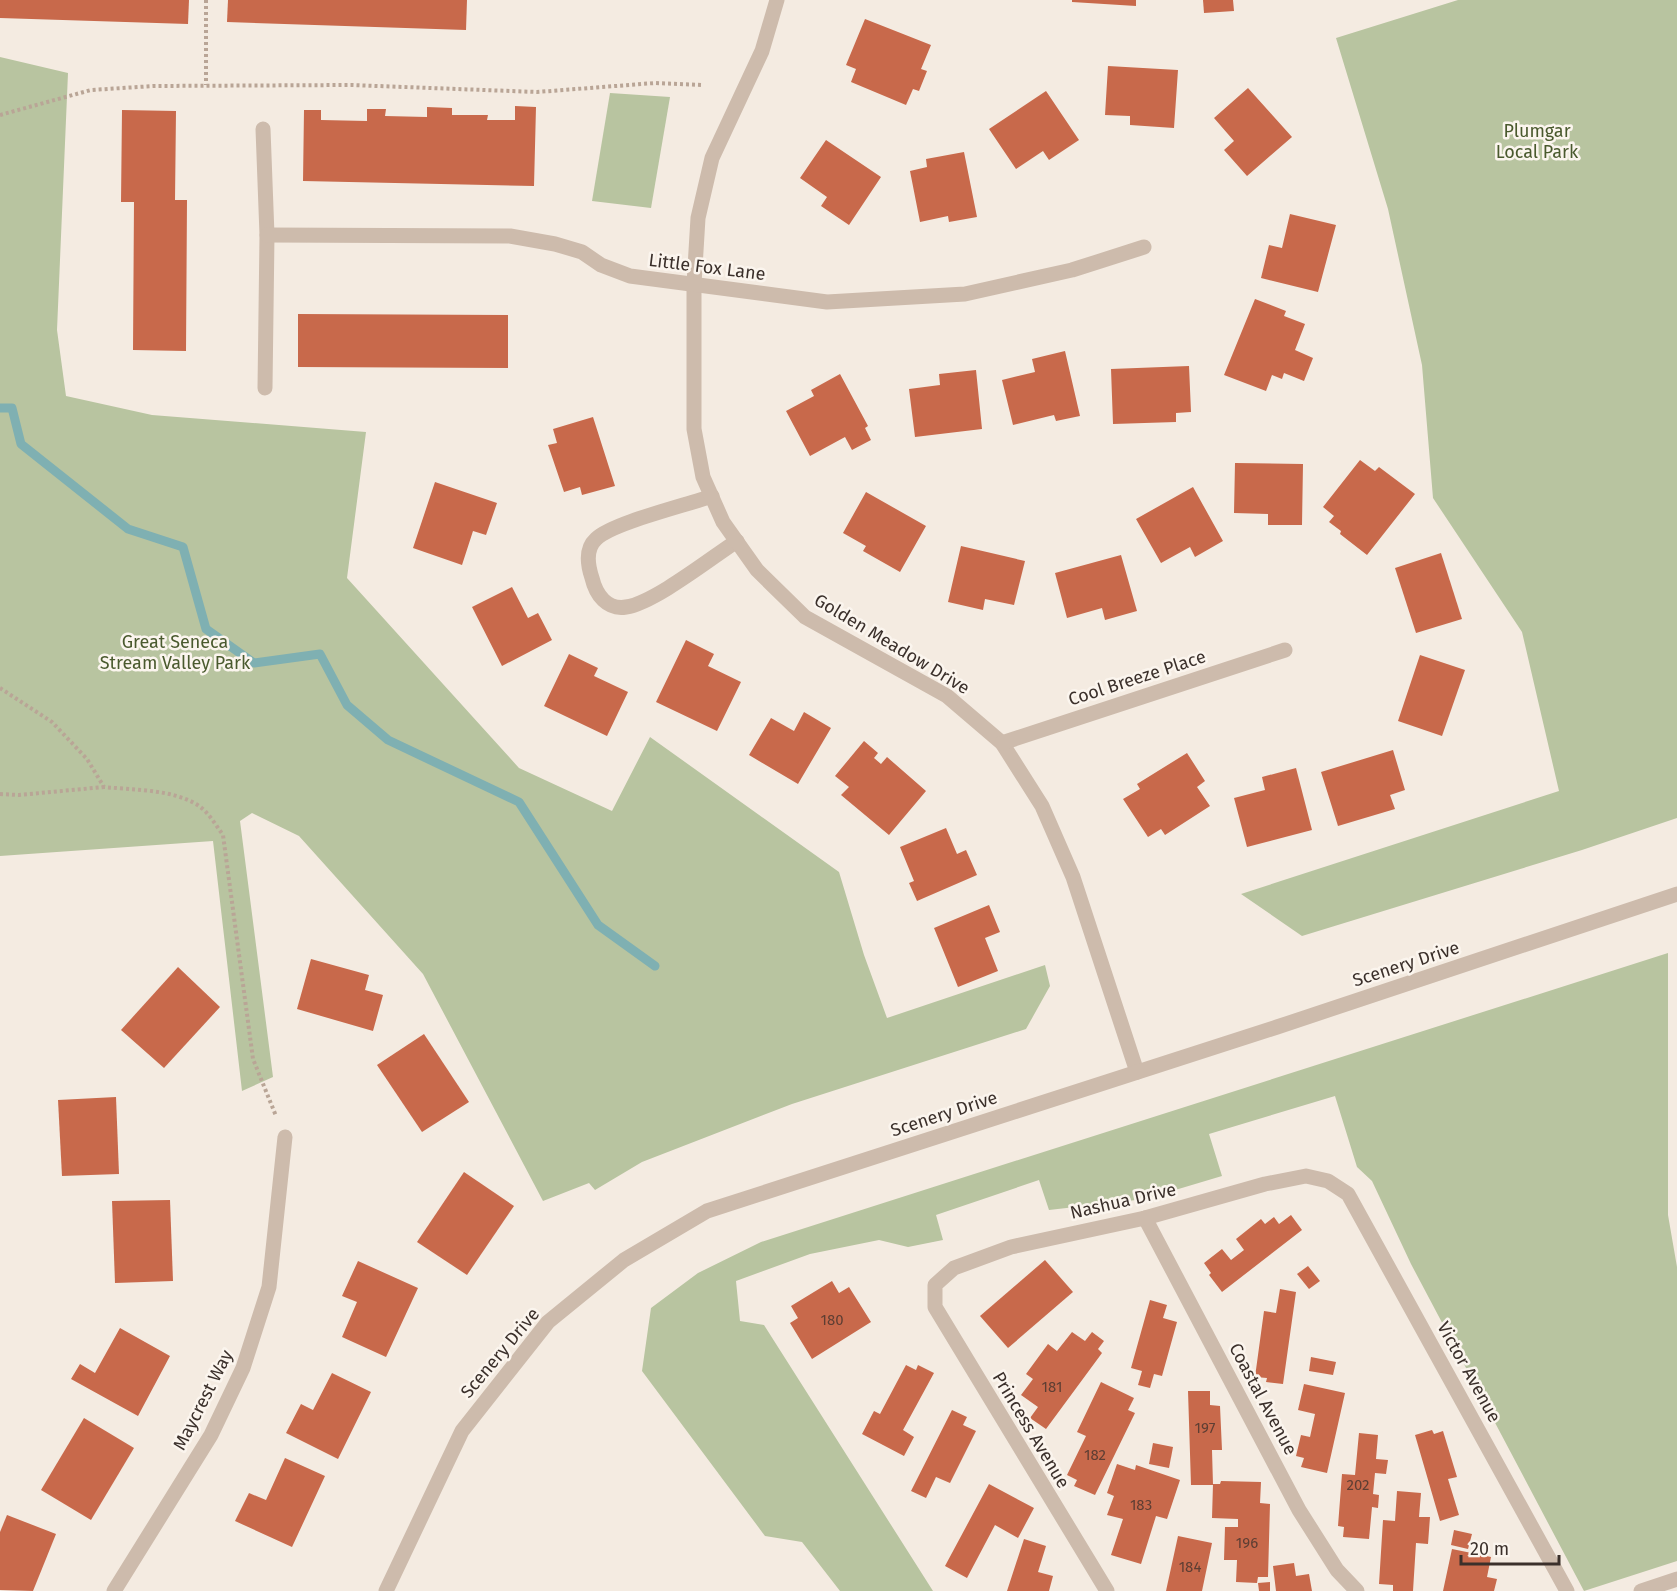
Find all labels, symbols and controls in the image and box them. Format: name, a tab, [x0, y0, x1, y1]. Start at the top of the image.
park label: Plumgar Local Park	[1496, 120, 1579, 163]
street label: Little Fox Lane	[647, 249, 767, 285]
street label: Golden Meadow Drive	[810, 589, 974, 699]
park label: Great Seneca Stream Valley Park	[100, 631, 251, 674]
street label: Cool Breeze Place	[1065, 645, 1209, 711]
street label: Scenery Drive	[1350, 936, 1462, 992]
street label: Scenery Drive	[888, 1086, 1000, 1142]
street label: Nashua Drive	[1068, 1178, 1178, 1224]
street label: Scenery Drive	[456, 1303, 544, 1403]
house number: 180	[820, 1311, 844, 1329]
street label: Victor Avenue	[1432, 1318, 1506, 1426]
street label: Coastal Avenue	[1224, 1339, 1302, 1459]
street label: Maycrest Way	[168, 1346, 238, 1454]
street label: Princess Avenue	[988, 1368, 1074, 1492]
house number: 181	[1042, 1378, 1062, 1396]
house number: 197	[1195, 1419, 1216, 1437]
house number: 182	[1084, 1446, 1106, 1464]
house number: 202	[1346, 1476, 1370, 1494]
house number: 183	[1130, 1496, 1152, 1514]
scale bar	[1461, 1528, 1558, 1566]
house number: 196	[1236, 1534, 1258, 1552]
text: 20 m	[1470, 1538, 1509, 1560]
house number: 184	[1179, 1558, 1201, 1576]

